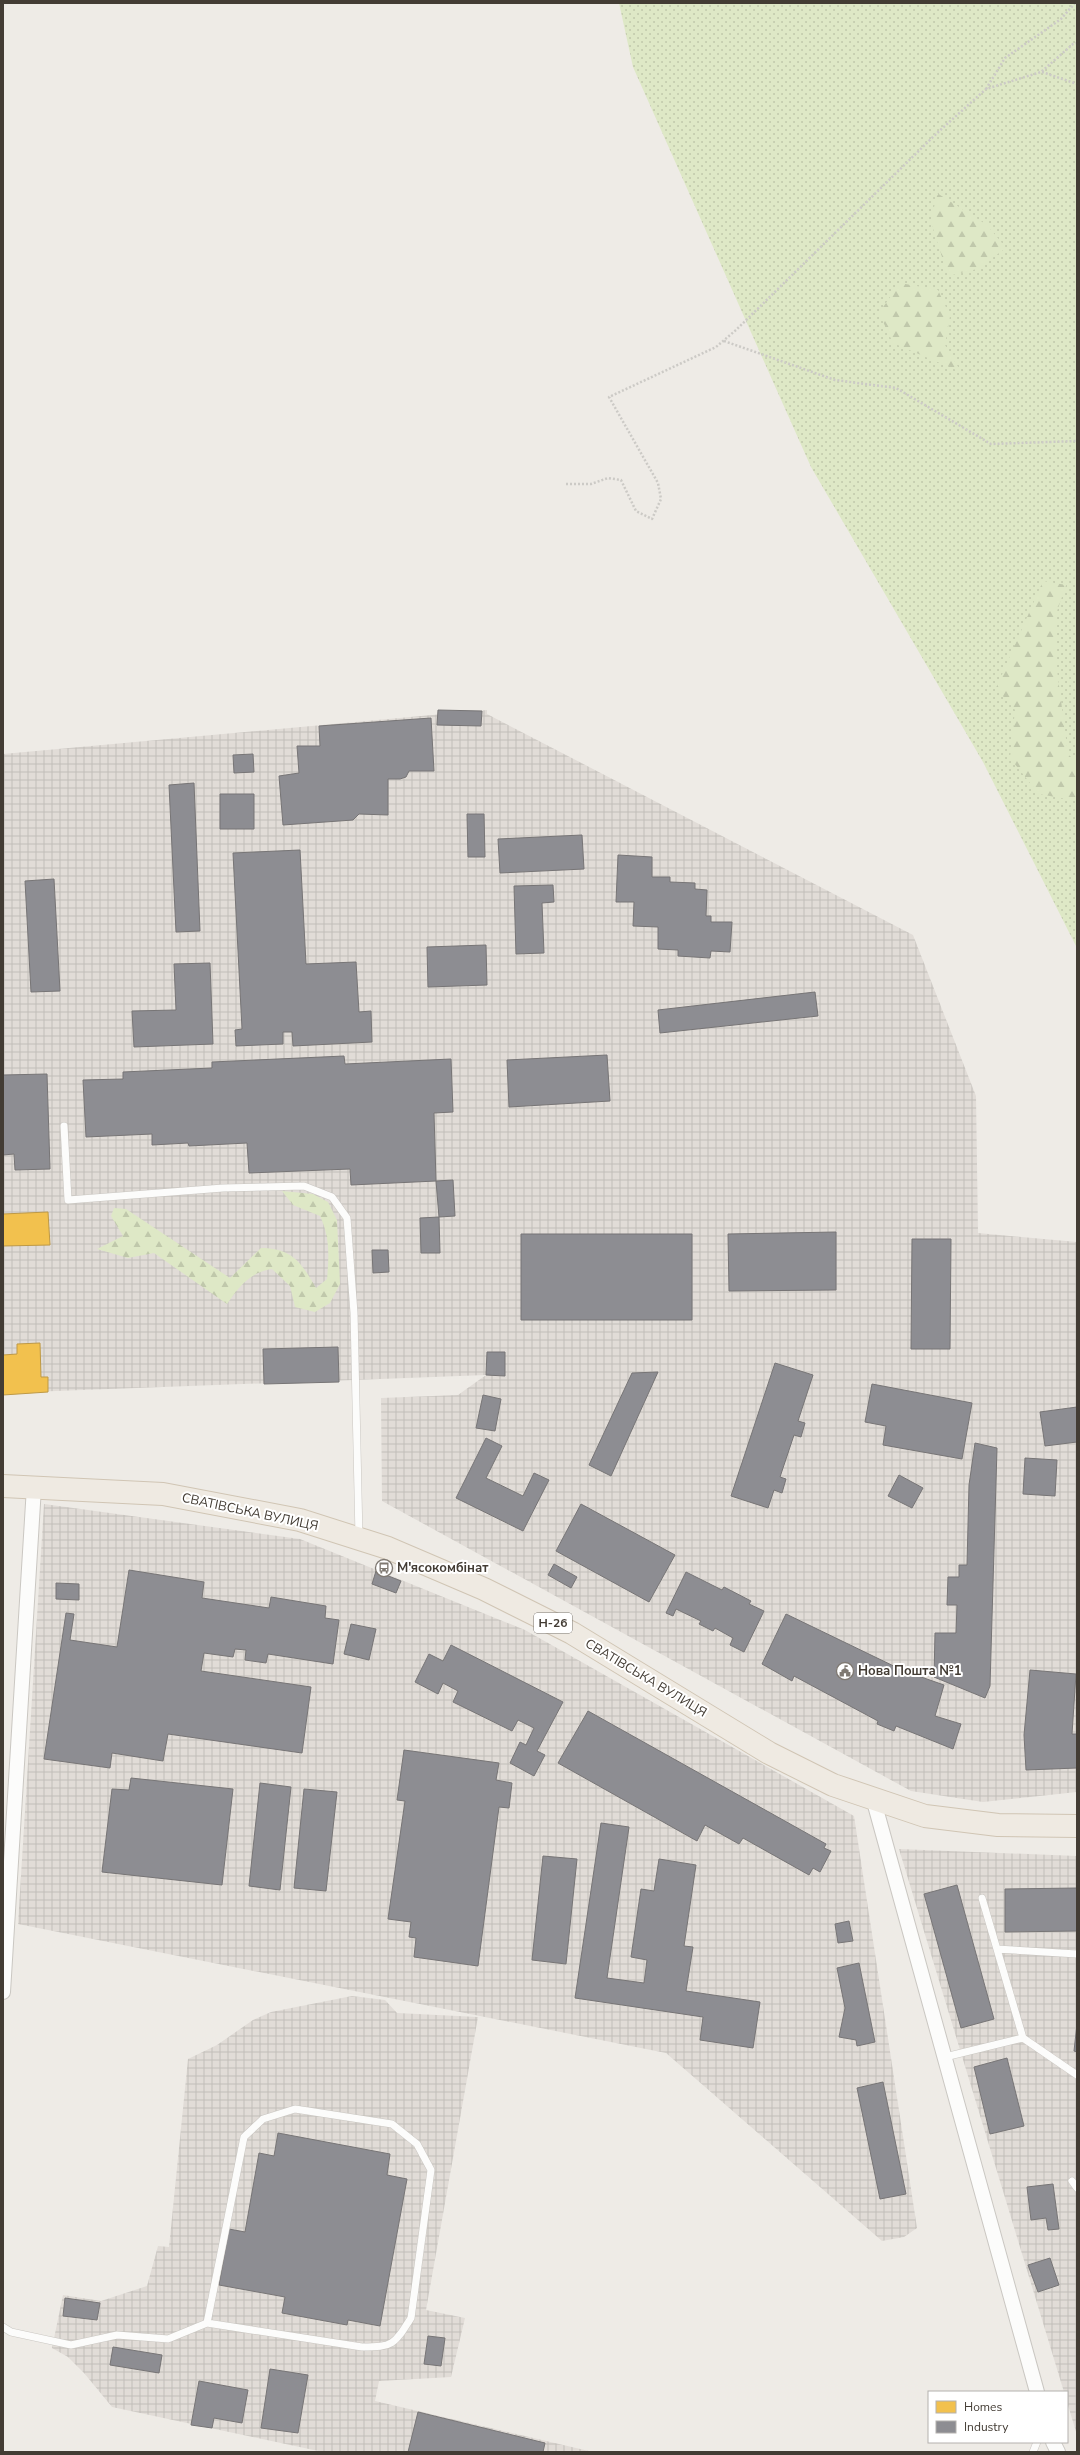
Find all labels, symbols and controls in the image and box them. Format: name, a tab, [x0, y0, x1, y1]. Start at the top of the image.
street label: СВАТІВСЬКА ВУЛИЦЯ	[180, 1489, 320, 1535]
bus stop icon: М'ясокомбінат	[374, 1558, 394, 1578]
place label: М'ясокомбінат	[397, 1559, 489, 1577]
road number: Н-26	[534, 1613, 572, 1633]
street label: СВАТІВСЬКА ВУЛИЦЯ	[582, 1634, 710, 1722]
public building icon: Нова Пошта №1	[835, 1661, 855, 1681]
place label: Нова Пошта №1	[858, 1662, 962, 1680]
legend	[928, 2391, 1068, 2443]
text: Homes	[964, 2399, 1002, 2415]
text: Industry	[964, 2419, 1009, 2435]

